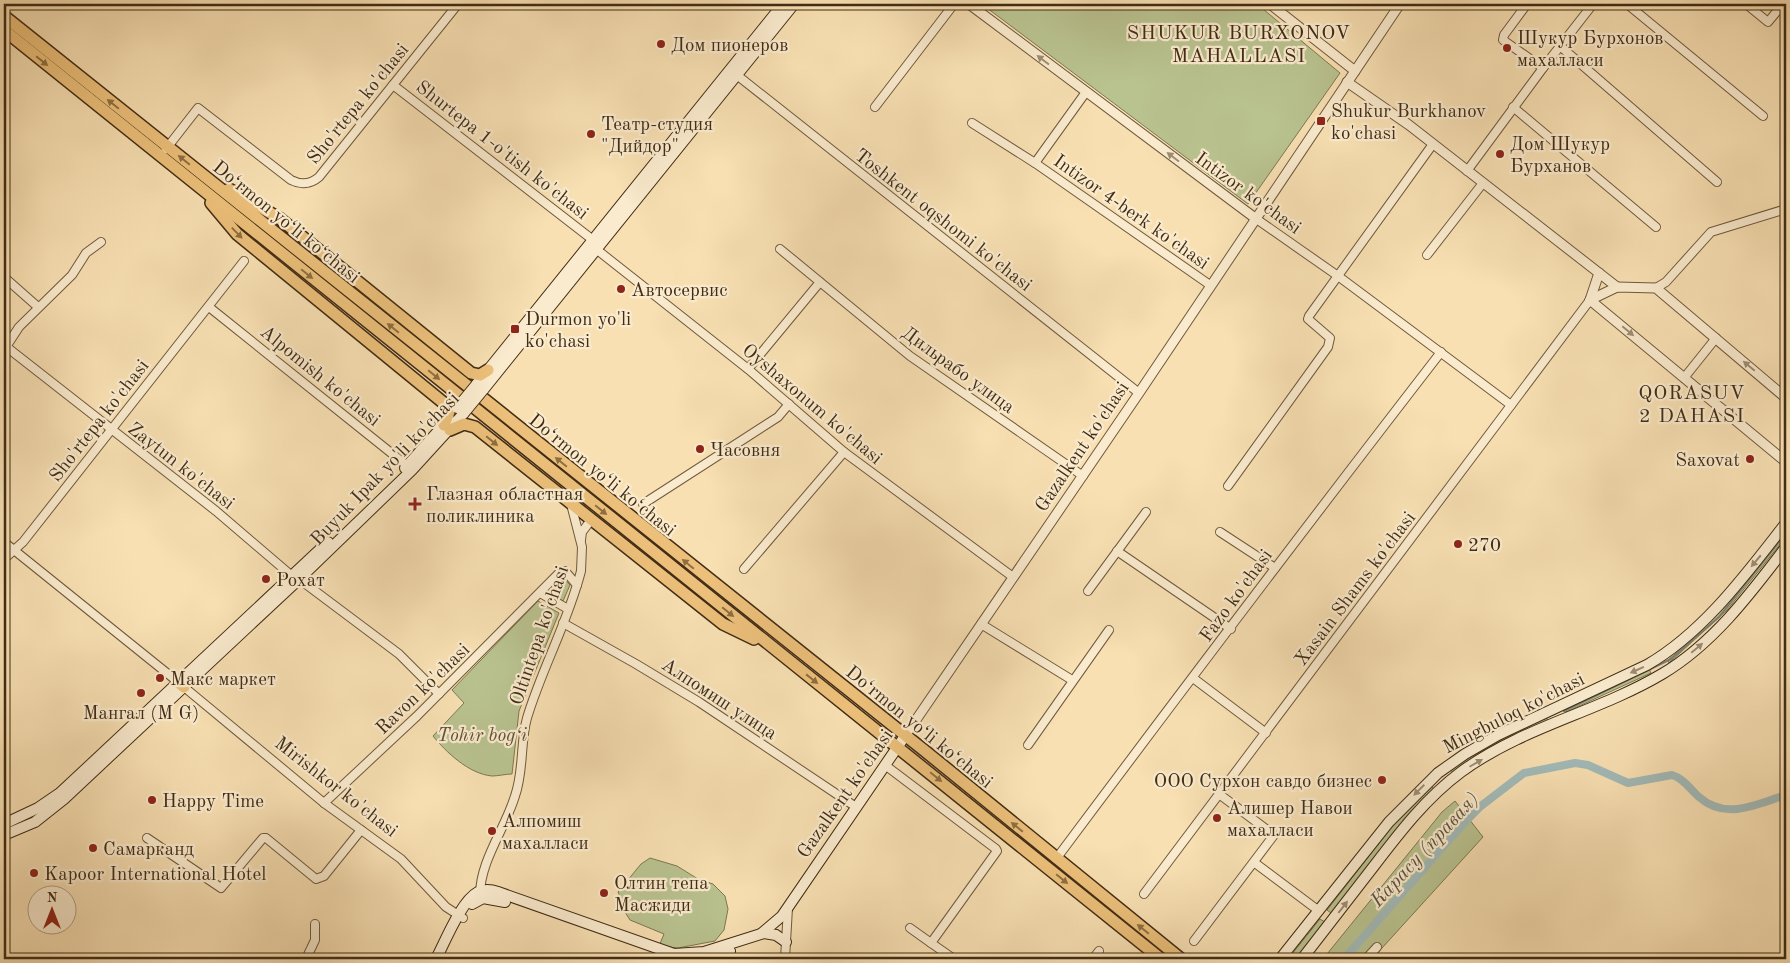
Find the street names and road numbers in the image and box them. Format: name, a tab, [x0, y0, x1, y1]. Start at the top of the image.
street label: Sho'rtepa ko'chasi	[305, 41, 413, 168]
street label: Shurtepa 1-o'tish ko'chasi	[412, 78, 591, 224]
street label: Toshkent oqshomi ko'chasi	[850, 146, 1035, 296]
street label: Intizor ko'chasi	[1191, 149, 1304, 239]
street label: Intizor 4-berk ko'chasi	[1049, 152, 1212, 274]
street label: Do‘rmon yo‘li ko‘chasi	[208, 158, 362, 288]
street label: Alpomish ko'chasi	[256, 323, 383, 431]
street label: Дильрабо улица	[898, 324, 1018, 418]
street label: Oyshaxonum ko'chasi	[738, 341, 885, 469]
street label: Sho'rtepa ko'chasi	[47, 357, 153, 486]
street label: Gazalkent ko'chasi	[1033, 379, 1133, 516]
street label: Buyuk Ipak yo'li ko'chasi	[308, 390, 464, 550]
street label: Do‘rmon yo‘li ko‘chasi	[524, 411, 678, 541]
street label: Zaytun ko'chasi	[124, 420, 237, 514]
street label: Xasain Shams ko'chasi	[1292, 509, 1420, 670]
street label: Fazo ko'chasi	[1197, 547, 1277, 646]
street label: Oltintepa ko'chasi	[508, 564, 573, 708]
street label: Ravon ko'chasi	[373, 641, 474, 739]
street label: Алпомиш улица	[657, 656, 780, 745]
street label: Do‘rmon yo‘li ko‘chasi	[841, 663, 995, 793]
street label: Mingbuloq ko'chasi	[1440, 670, 1588, 758]
street label: Gazalkent ko'chasi	[795, 727, 897, 862]
street label: Mirishkor ko'chasi	[270, 734, 400, 842]

